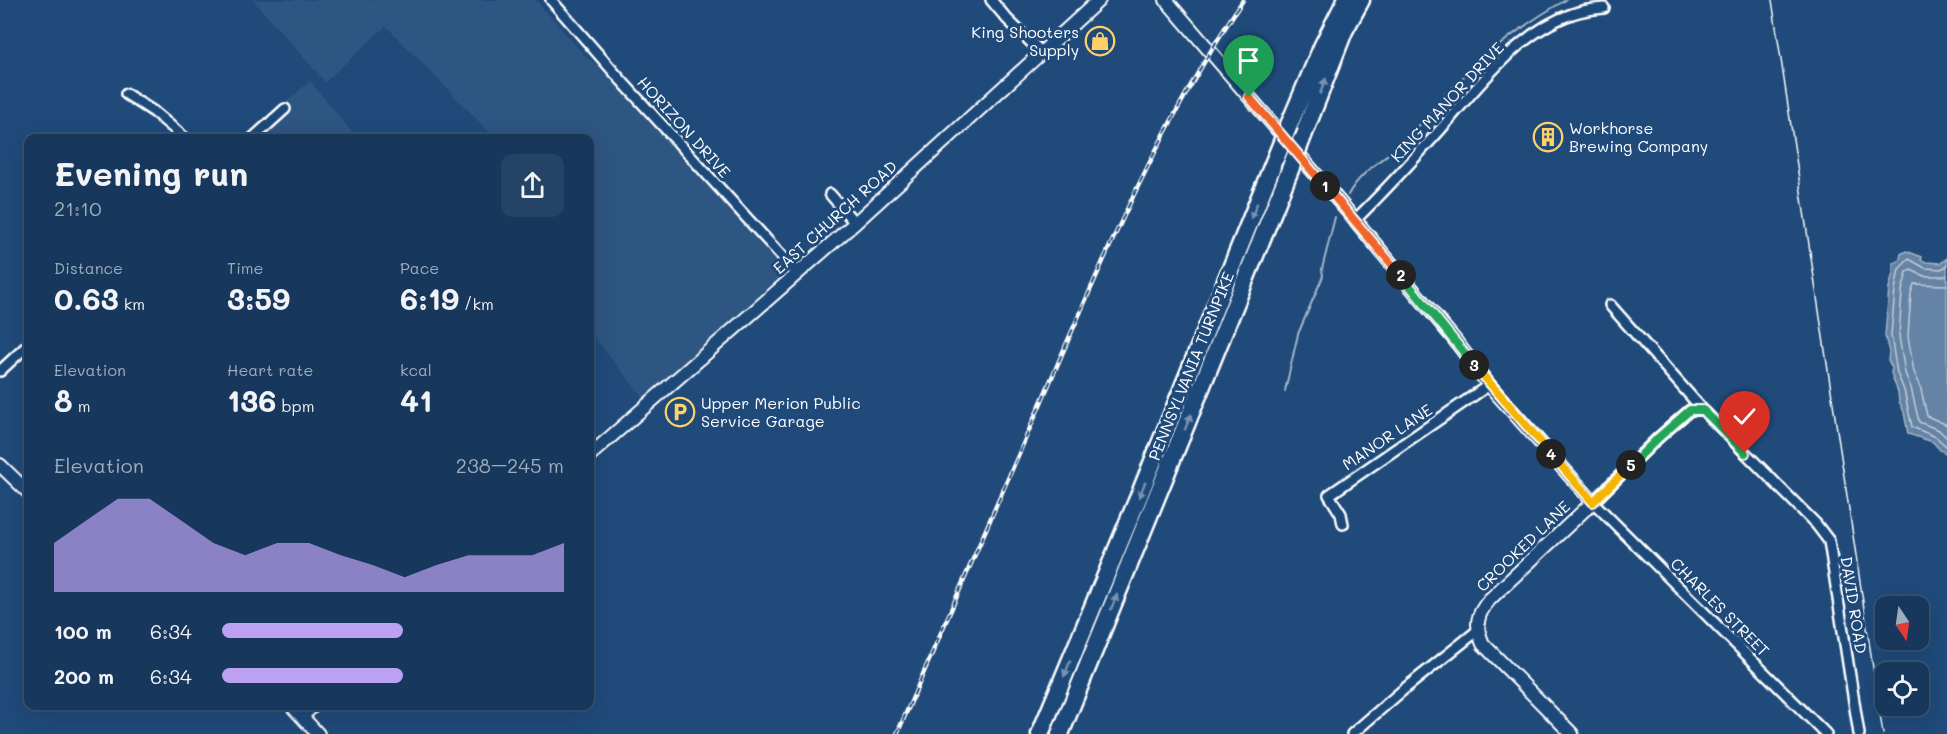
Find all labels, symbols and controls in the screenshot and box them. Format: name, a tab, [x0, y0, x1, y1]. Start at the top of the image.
place label: King Shooters Supply	[971, 21, 1079, 60]
shop icon: King Shooters Supply	[1084, 25, 1116, 57]
pin	[1223, 35, 1274, 97]
street label: KING MANOR DRIVE	[1385, 37, 1508, 166]
icon: arrive	[1232, 44, 1265, 77]
street label: HORIZON DRIVE	[633, 72, 735, 182]
one-way arrow	[1319, 77, 1328, 95]
place label: Workhorse Brewing Company	[1569, 117, 1708, 156]
building icon: Workhorse Brewing Company	[1532, 121, 1564, 153]
text: Evening run	[54, 151, 248, 194]
button: share	[501, 154, 564, 217]
street label: EAST CHURCH ROAD	[768, 155, 901, 278]
pin: 1	[1310, 171, 1340, 201]
text: 1	[1321, 175, 1329, 196]
text: 21:10	[54, 195, 102, 221]
one-way arrow	[1249, 203, 1259, 221]
text: Distance	[54, 257, 123, 278]
text: Time	[227, 257, 263, 278]
text: Pace	[400, 257, 439, 278]
pin: 2	[1386, 260, 1416, 290]
text: 2	[1397, 264, 1405, 285]
street label: PENNSYLVANIA TURNPIKE	[1143, 268, 1238, 463]
text: 0.63	[54, 278, 119, 318]
text: 3:59	[227, 278, 290, 318]
text: 6:19	[400, 278, 459, 318]
text: km	[119, 293, 145, 314]
text: /km	[459, 293, 494, 314]
pin: 3	[1459, 350, 1489, 380]
text: 3	[1469, 354, 1479, 375]
text: Elevation	[54, 359, 126, 380]
text: Heart rate	[227, 359, 313, 380]
text: kcal	[400, 359, 432, 380]
text: 8	[54, 380, 73, 420]
text: 136	[227, 380, 276, 420]
text: 41	[400, 380, 432, 420]
pin	[1719, 391, 1770, 453]
place label: Upper Merion Public Service Garage	[701, 392, 861, 431]
text: m	[73, 395, 90, 416]
text: bpm	[276, 395, 314, 416]
parking icon: Upper Merion Public Service Garage	[664, 396, 696, 428]
street label: MANOR LANE	[1338, 399, 1436, 474]
icon: check	[1728, 400, 1761, 433]
one-way arrow	[1183, 412, 1193, 430]
pin: 4	[1536, 439, 1566, 469]
text: 4	[1546, 443, 1556, 464]
pin: 5	[1616, 450, 1646, 480]
text: Elevation	[54, 452, 144, 478]
text: 238–245 m	[456, 452, 564, 478]
text: 5	[1626, 454, 1636, 475]
one-way arrow	[1137, 481, 1147, 499]
street label: CROOKED LANE	[1471, 496, 1574, 596]
street label: CHARLES STREET	[1667, 553, 1774, 661]
street label: DAVID ROAD	[1836, 555, 1873, 655]
one-way arrow	[1109, 593, 1119, 611]
north arrow	[1875, 596, 1929, 650]
map controls	[1875, 596, 1929, 716]
text: 100 m	[54, 618, 112, 644]
text: 6:34	[150, 618, 192, 644]
one-way arrow	[1061, 661, 1071, 679]
button: locate	[1875, 662, 1929, 716]
text: 200 m	[54, 663, 114, 689]
text: 6:34	[150, 663, 192, 689]

